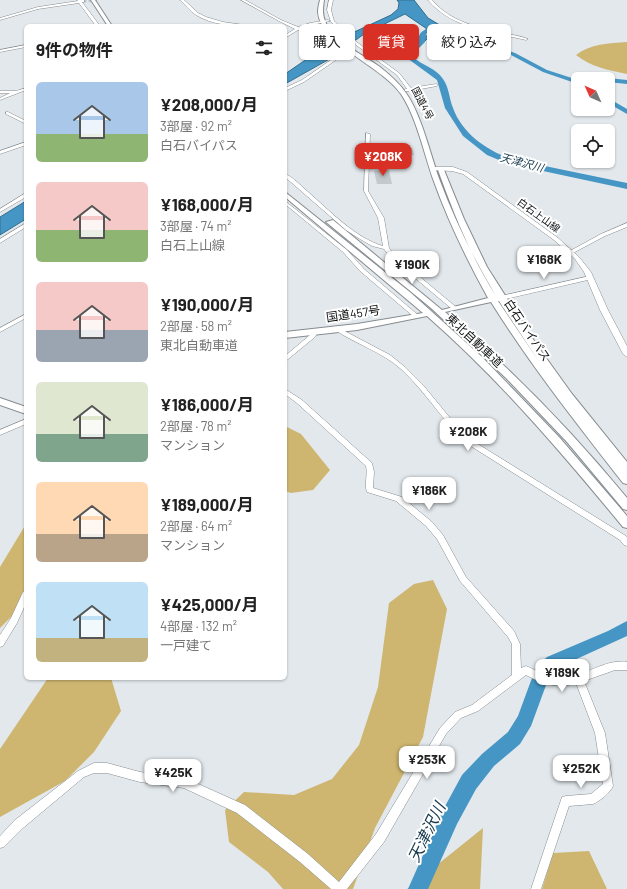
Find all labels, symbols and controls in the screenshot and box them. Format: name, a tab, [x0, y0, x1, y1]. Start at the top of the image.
chip: 購入	[299, 24, 355, 60]
chip: 賃貸	[363, 24, 419, 60]
chip: 絞り込み	[427, 24, 511, 60]
icon: filters	[253, 37, 275, 59]
text: 9件の物件	[36, 39, 113, 59]
north arrow	[571, 72, 615, 116]
map controls	[571, 72, 615, 168]
street label: 国道4号	[409, 85, 437, 121]
text: ¥208,000/月	[160, 94, 258, 114]
icon: home	[68, 98, 116, 146]
text: 3部屋 · 92 m²	[160, 118, 232, 134]
button: locate	[571, 124, 615, 168]
text: 白石バイパス	[160, 137, 238, 153]
pin: ¥208K	[355, 143, 411, 177]
text: ¥208K	[364, 148, 402, 164]
water label: 天津沢川	[499, 150, 546, 174]
text: ¥168,000/月	[160, 194, 254, 214]
street label: 白石上山線	[515, 195, 563, 235]
icon: home	[68, 198, 116, 246]
text: 3部屋 · 74 m²	[160, 218, 232, 234]
text: 白石上山線	[160, 237, 225, 253]
pin: ¥168K	[516, 246, 572, 280]
pin: ¥190K	[384, 251, 440, 285]
text: ¥168K	[526, 251, 562, 267]
text: ¥190K	[394, 256, 430, 272]
text: ¥190,000/月	[160, 294, 255, 314]
street label: 白石バイパス	[502, 296, 554, 364]
icon: home	[68, 298, 116, 346]
street label: 国道457号	[325, 302, 381, 324]
street label: 東北自動車道	[444, 310, 506, 370]
text: 2部屋 · 58 m²	[160, 318, 232, 334]
text: 東北自動車道	[160, 337, 238, 353]
text: ¥186,000/月	[160, 394, 254, 414]
icon: home	[68, 398, 116, 446]
text: 2部屋 · 78 m²	[160, 418, 231, 434]
pin: ¥208K	[440, 418, 496, 452]
text: ¥208K	[449, 423, 487, 439]
text: マンション	[160, 437, 225, 453]
pin: ¥186K	[401, 477, 457, 511]
text: ¥186K	[411, 482, 447, 498]
text: ¥189,000/月	[160, 494, 254, 514]
icon: home	[68, 498, 116, 546]
text: 2部屋 · 64 m²	[160, 518, 232, 534]
text: マンション	[160, 537, 225, 553]
text: ¥425,000/月	[160, 594, 259, 614]
icon: home	[68, 598, 116, 646]
text: 4部屋 · 132 m²	[160, 618, 237, 634]
text: 一戸建て	[160, 637, 212, 653]
pin: ¥189K	[534, 659, 590, 693]
text: ¥189K	[544, 664, 580, 680]
pin: ¥253K	[399, 746, 455, 780]
text: ¥253K	[408, 751, 446, 767]
pin: ¥252K	[553, 755, 609, 789]
pin: ¥425K	[145, 759, 201, 793]
text: ¥252K	[562, 760, 600, 776]
text: ¥425K	[153, 764, 193, 780]
water label: 天津沢川	[403, 797, 449, 865]

